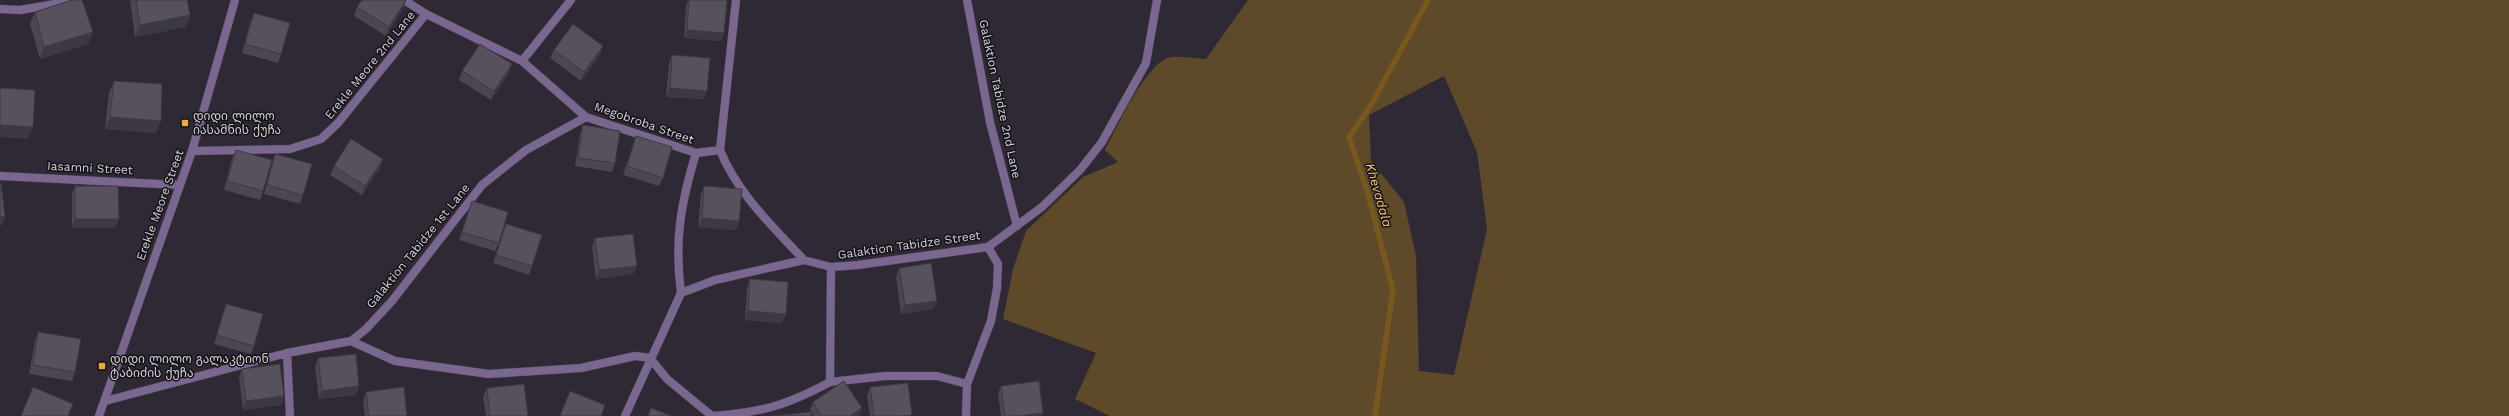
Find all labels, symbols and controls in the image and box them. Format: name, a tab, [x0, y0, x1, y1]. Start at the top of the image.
street label: Erekle Meore 2nd Lane	[322, 8, 418, 122]
street label: Galaktion Tabidze 2nd Lane	[976, 18, 1024, 180]
street label: Megobroba Street	[592, 99, 696, 147]
place label: დიდი ლილო იასამნის ქუჩა	[193, 109, 281, 137]
marker: დიდი ლილო იასამნის ქუჩა	[180, 118, 190, 128]
street label: Erekle Meore Street	[133, 148, 187, 262]
street label: Iasamni Street	[47, 159, 133, 177]
water label: Khevadala	[1363, 161, 1395, 229]
street label: Galaktion Tabidze 1st Lane	[363, 181, 473, 311]
street label: Galaktion Tabidze Street	[837, 228, 981, 262]
place label: დიდი ლილო გალაკტიონ ტაბიძის ქუჩა	[110, 352, 269, 380]
marker: დიდი ლილო გალაკტიონ ტაბიძის ქუჩა	[97, 361, 107, 371]

